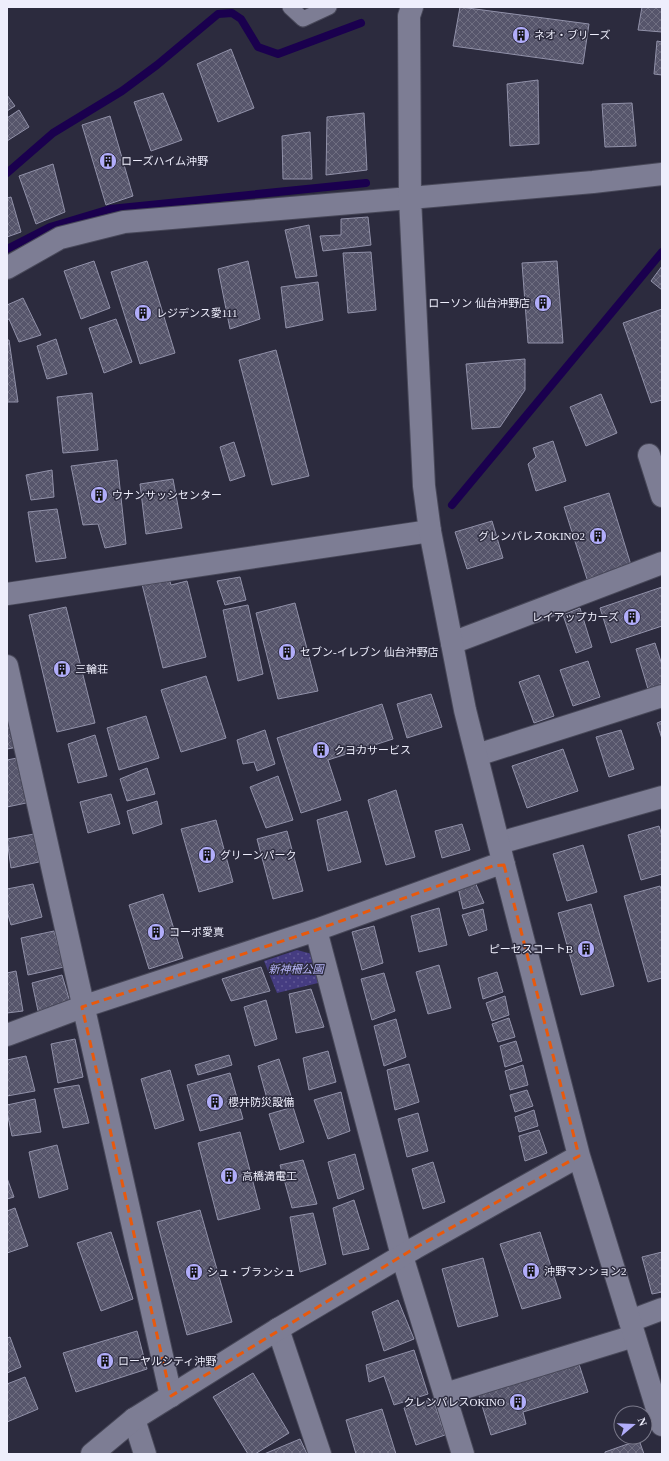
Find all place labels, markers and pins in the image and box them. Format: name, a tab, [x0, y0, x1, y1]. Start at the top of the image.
building icon: ネオ・ブリーズ	[511, 25, 531, 45]
place label: ネオ・ブリーズ	[534, 29, 610, 41]
building icon: ローズハイム沖野	[98, 151, 118, 171]
place label: ローズハイム沖野	[121, 155, 208, 167]
building icon: ローソン 仙台沖野店	[533, 293, 553, 313]
place label: ローソン 仙台沖野店	[428, 297, 530, 309]
building icon: レジデンス愛111	[133, 303, 153, 323]
place label: レジデンス愛111	[156, 307, 237, 319]
building icon: ウナンサッシセンター	[89, 485, 109, 505]
place label: ウナンサッシセンター	[112, 489, 222, 501]
building icon: グレンパレスOKINO2	[588, 526, 608, 546]
place label: グレンパレスOKINO2	[478, 530, 585, 542]
building icon: レイアップカーズ	[622, 607, 642, 627]
place label: レイアップカーズ	[532, 611, 619, 623]
building icon: セブン-イレブン 仙台沖野店	[277, 642, 297, 662]
place label: セブン-イレブン 仙台沖野店	[300, 646, 438, 658]
building icon: 三輪荘	[52, 659, 72, 679]
place label: 三輪荘	[75, 663, 108, 675]
building icon: クヨカサービス	[311, 740, 331, 760]
place label: クヨカサービス	[334, 744, 411, 756]
building icon: グリーンパーク	[197, 845, 217, 865]
place label: グリーンパーク	[220, 849, 296, 861]
building icon: コーポ愛真	[146, 922, 166, 942]
place label: コーポ愛真	[169, 926, 224, 938]
building icon: ピーセスコートB	[576, 939, 596, 959]
place label: ピーセスコートB	[489, 943, 573, 955]
building icon: 櫻井防災設備	[205, 1092, 225, 1112]
place label: 櫻井防災設備	[228, 1096, 294, 1108]
building icon: 高橋満電工	[219, 1166, 239, 1186]
place label: 高橋満電工	[242, 1170, 297, 1182]
building icon: 沖野マンション2	[521, 1261, 541, 1281]
building icon: シュ・ブランシュ	[184, 1262, 204, 1282]
place label: 沖野マンション2	[544, 1265, 627, 1277]
place label: シュ・ブランシュ	[207, 1266, 295, 1278]
building icon: ローヤルシティ沖野	[95, 1351, 115, 1371]
place label: ローヤルシティ沖野	[118, 1355, 216, 1367]
building icon: クレンパレスOKINO	[508, 1392, 528, 1412]
place label: クレンパレスOKINO	[404, 1396, 505, 1408]

